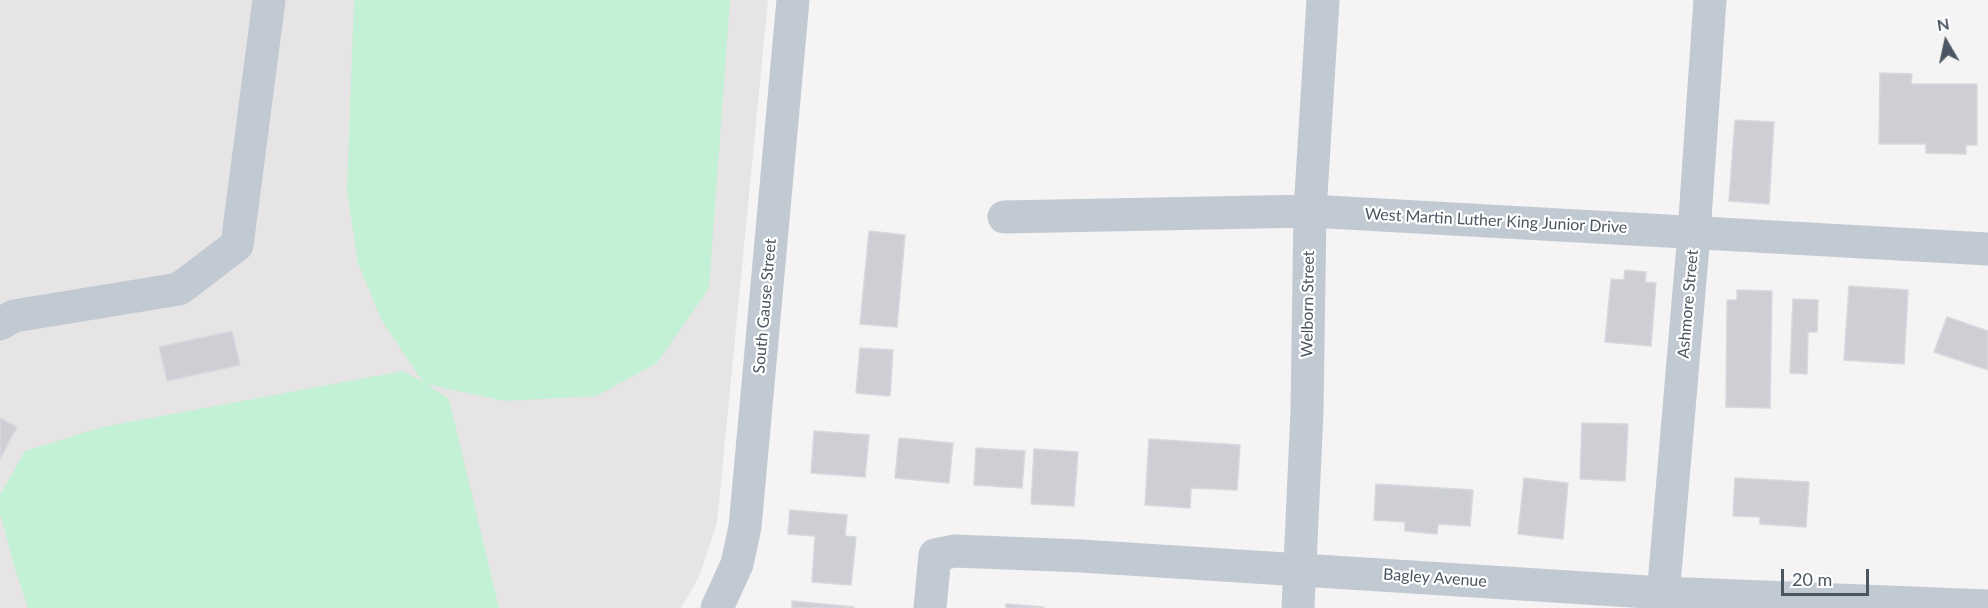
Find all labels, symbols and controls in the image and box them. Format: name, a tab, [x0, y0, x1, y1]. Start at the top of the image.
north arrow	[1916, 12, 1976, 72]
text: N	[1936, 13, 1951, 34]
street label: West Martin Luther King Junior Drive	[1364, 205, 1628, 237]
street label: South Gause Street	[750, 238, 780, 374]
street label: Ashmore Street	[1674, 249, 1702, 359]
street label: Welborn Street	[1297, 250, 1319, 358]
scale bar	[1784, 557, 1872, 595]
street label: Bagley Avenue	[1383, 565, 1487, 591]
text: 20 m	[1792, 568, 1832, 590]

